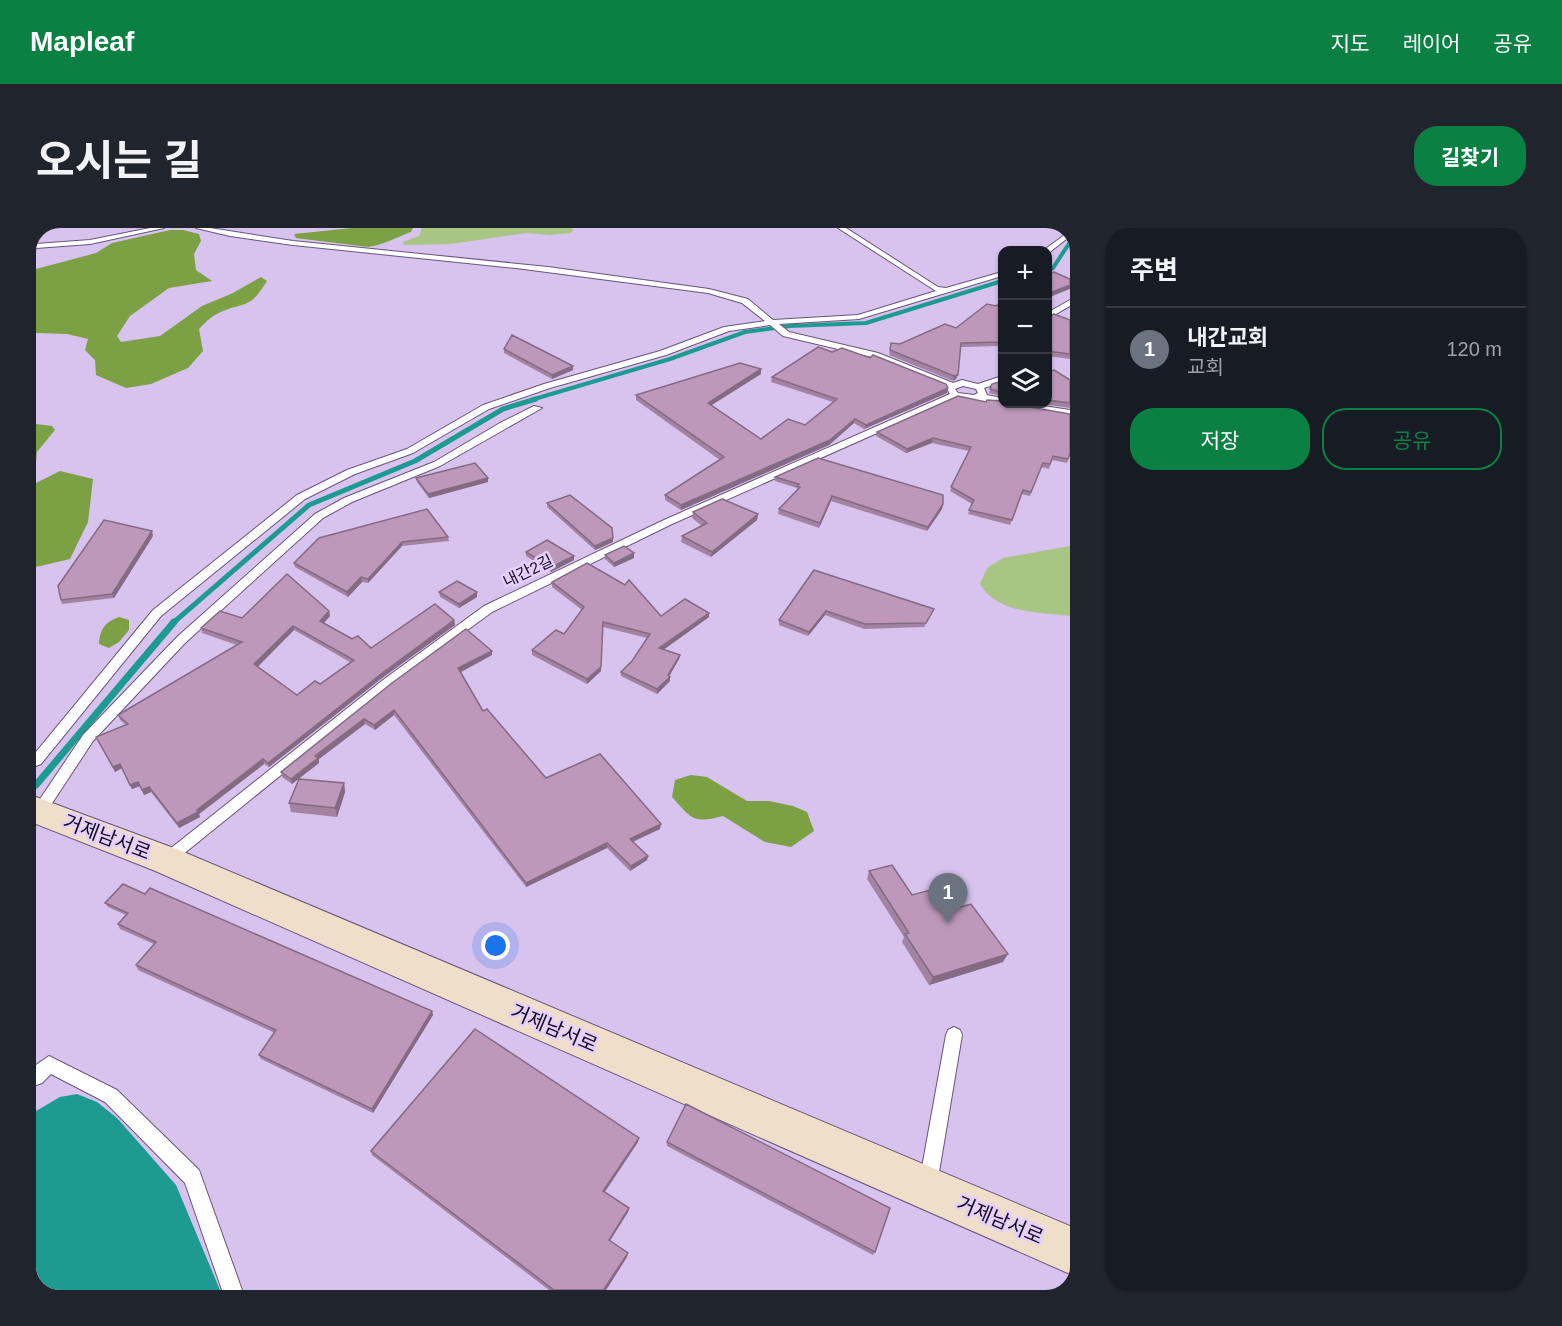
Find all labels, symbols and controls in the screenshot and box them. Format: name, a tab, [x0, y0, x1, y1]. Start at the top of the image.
text: Mapleaf	[30, 26, 134, 57]
text: 지도	[1331, 32, 1369, 55]
text: 레이어	[1402, 32, 1460, 55]
text: 공유	[1493, 32, 1532, 55]
button: 길찾기	[1414, 126, 1526, 186]
text: 오시는 길	[36, 137, 202, 184]
map controls	[998, 246, 1052, 408]
button: +	[998, 246, 1052, 300]
text: 주변	[1130, 255, 1178, 285]
button: −	[998, 300, 1052, 354]
text: 내간교회	[1187, 325, 1268, 350]
text: 1	[1144, 338, 1155, 360]
text: 120 m	[1446, 338, 1502, 360]
button: layers	[998, 354, 1052, 408]
text: 교회	[1187, 356, 1224, 378]
button: 저장	[1130, 408, 1310, 470]
button: 공유	[1322, 408, 1502, 470]
street label: 내간2길	[500, 552, 556, 590]
street label: 거제남서로	[60, 810, 154, 864]
pin: 1	[928, 874, 968, 923]
your location	[481, 931, 510, 960]
street label: 거제남서로	[507, 1000, 601, 1056]
street label: 거제남서로	[953, 1192, 1047, 1248]

